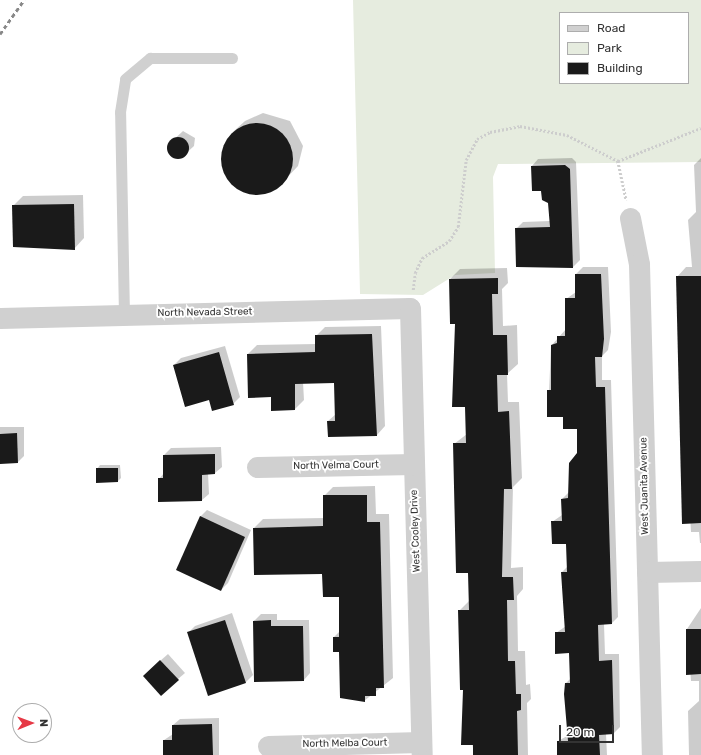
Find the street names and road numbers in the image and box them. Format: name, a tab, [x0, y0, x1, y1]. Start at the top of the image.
street label: North Nevada Street	[157, 306, 253, 320]
street label: West Juanita Avenue	[638, 437, 652, 535]
street label: North Velma Court	[293, 459, 379, 473]
street label: West Cooley Drive	[409, 489, 423, 573]
street label: North Melba Court	[302, 737, 388, 751]

